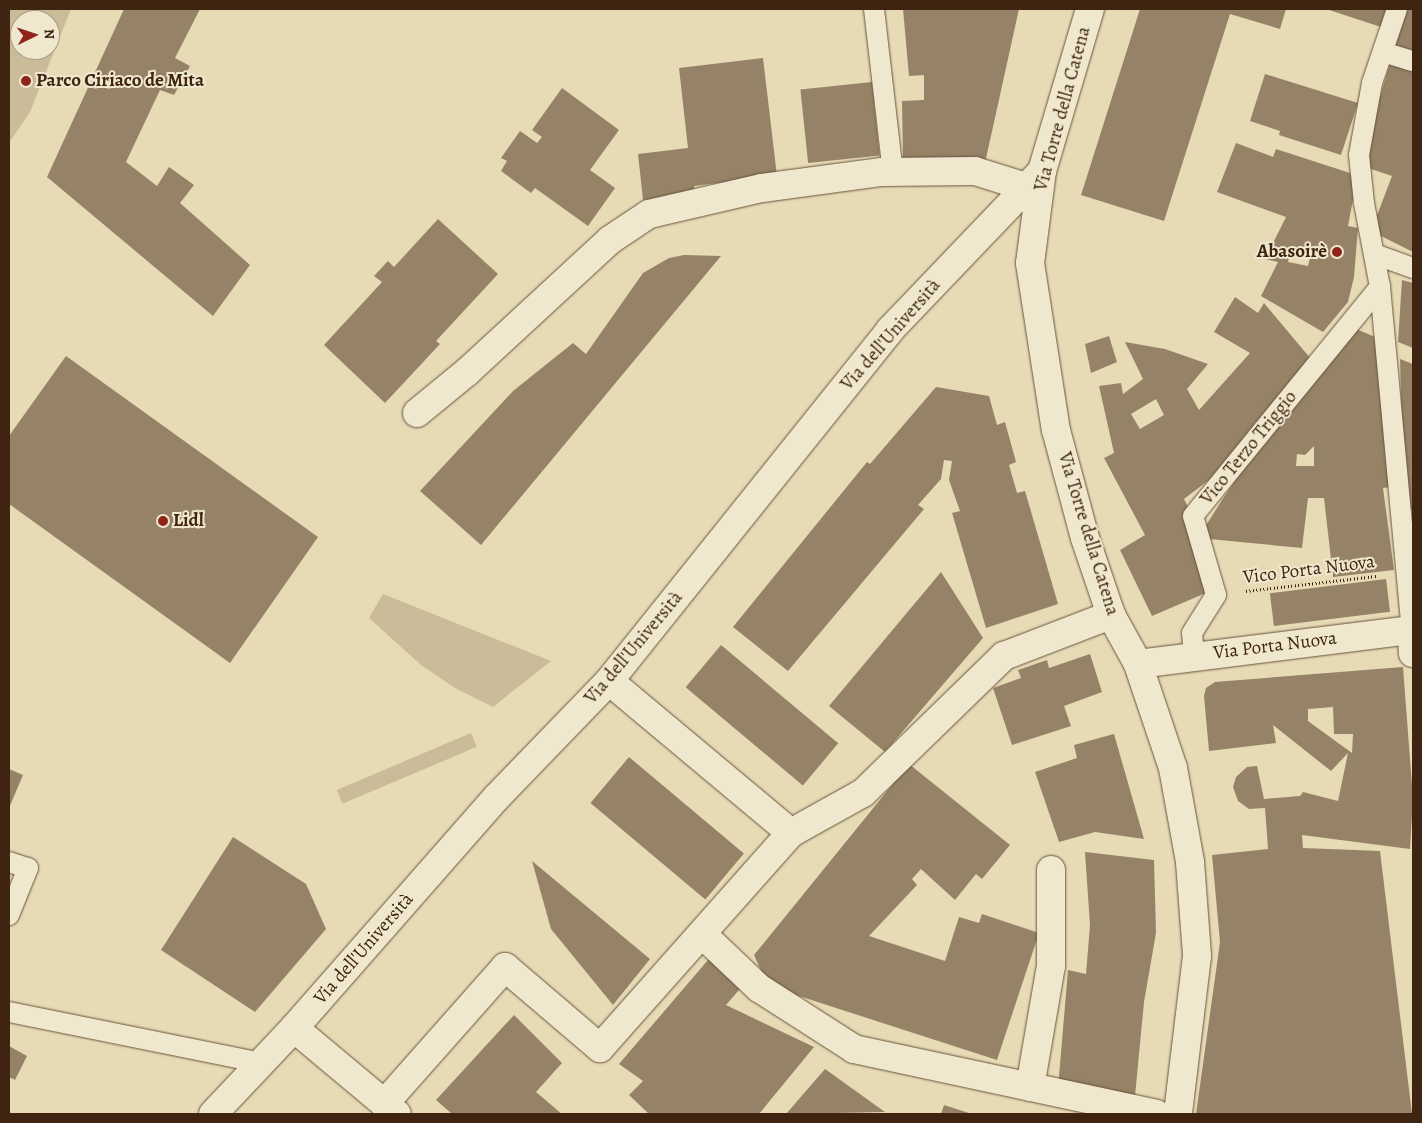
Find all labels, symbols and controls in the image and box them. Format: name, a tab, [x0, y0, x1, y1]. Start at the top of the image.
north arrow	[10, 10, 60, 60]
street label: Via Torre della Catena	[1030, 24, 1096, 194]
text: N	[40, 28, 59, 40]
place label: Parco Ciriaco de Mita	[36, 70, 204, 92]
marker: Parco Ciriaco de Mita	[20, 75, 32, 87]
place label: Abasoirè	[1257, 241, 1327, 263]
marker: Abasoirè	[1331, 246, 1343, 258]
street label: Via dell'Università	[836, 274, 946, 396]
street label: Vico Terzo Triggio	[1196, 386, 1302, 510]
street label: Via Torre della Catena	[1052, 450, 1124, 618]
place label: Lidl	[173, 510, 204, 532]
marker: Lidl	[157, 515, 169, 527]
street label: Vico Porta Nuova	[1242, 551, 1376, 589]
street label: Via dell'Università	[580, 587, 688, 709]
street label: Via Porta Nuova	[1212, 627, 1338, 665]
street label: Via dell'Università	[309, 888, 419, 1010]

